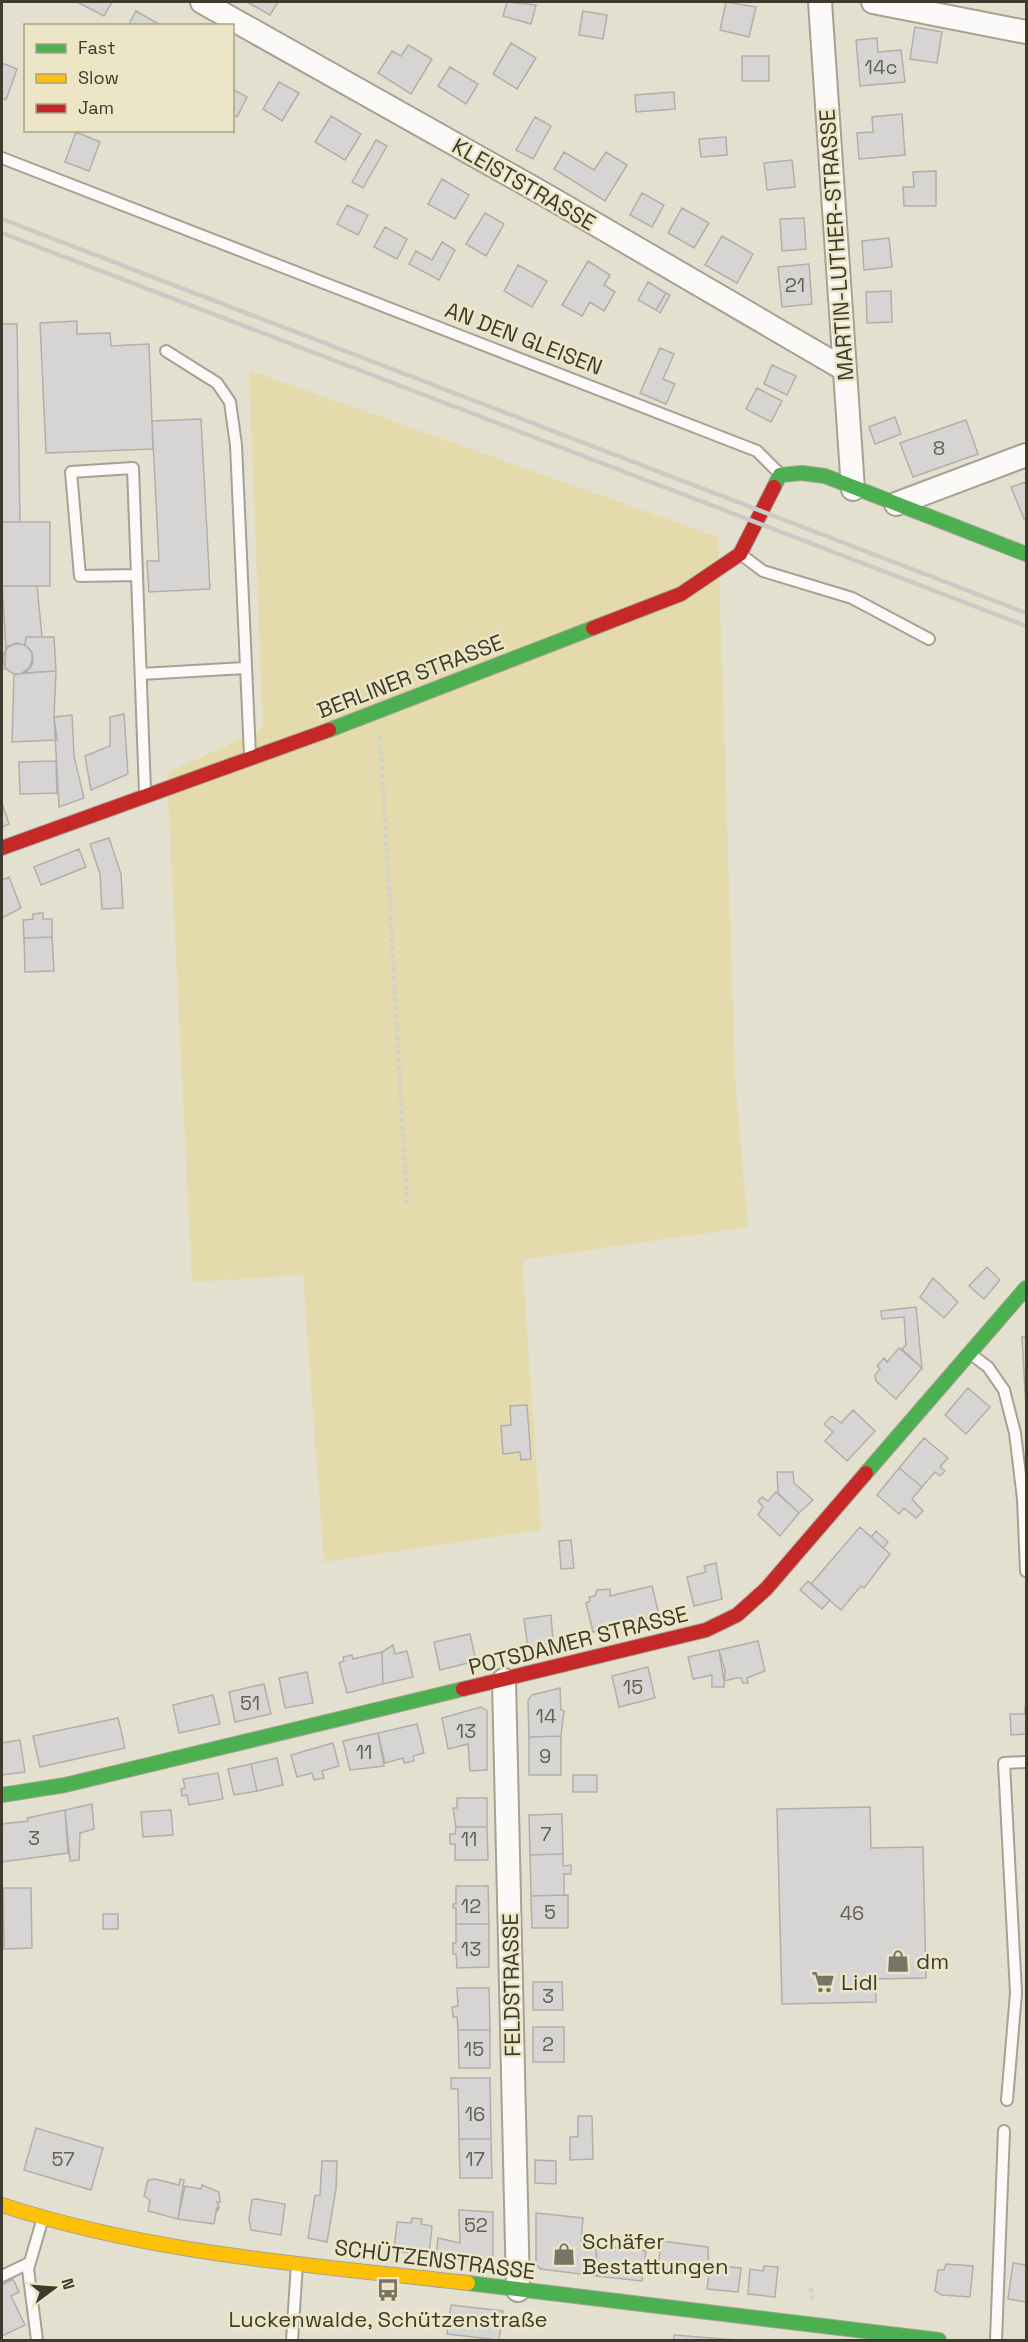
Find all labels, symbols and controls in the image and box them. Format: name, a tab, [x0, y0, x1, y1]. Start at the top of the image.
legend	[24, 24, 234, 132]
text: Fast	[78, 36, 115, 59]
house number: 14c	[865, 54, 897, 80]
text: Slow	[78, 66, 119, 89]
text: Jam	[78, 96, 114, 119]
street label: MARTIN-LUTHER-STRASSE	[813, 108, 859, 382]
street label: KLEISTSTRASSE	[447, 132, 601, 236]
house number: 21	[785, 272, 805, 298]
street label: AN DEN GLEISEN	[441, 295, 607, 381]
house number: 8	[933, 435, 945, 461]
street label: BERLINER STRASSE	[313, 628, 507, 724]
street label: POTSDAMER STRASSE	[465, 1599, 691, 1681]
house number: 15	[623, 1674, 643, 1700]
house number: 51	[240, 1690, 260, 1716]
house number: 14	[536, 1703, 556, 1729]
house number: 13	[456, 1718, 476, 1744]
house number: 11	[356, 1739, 372, 1765]
house number: 9	[539, 1743, 551, 1769]
house number: 7	[540, 1821, 552, 1847]
house number: 3	[28, 1825, 40, 1851]
house number: 11	[461, 1826, 477, 1852]
house number: 12	[461, 1893, 481, 1919]
house number: 5	[544, 1899, 556, 1925]
house number: 46	[840, 1900, 864, 1926]
street label: FELDSTRASSE	[496, 1913, 526, 2057]
house number: 13	[461, 1936, 481, 1962]
place label: dm	[916, 1947, 949, 1975]
shop icon: dm	[885, 1948, 911, 1974]
place label: Lidl	[841, 1968, 878, 1996]
supermarket icon: Lidl	[810, 1969, 836, 1995]
house number: 3	[542, 1983, 554, 2009]
house number: 2	[542, 2031, 554, 2057]
house number: 15	[464, 2036, 484, 2062]
house number: 16	[465, 2101, 485, 2127]
house number: 57	[51, 2146, 75, 2172]
house number: 17	[465, 2146, 485, 2172]
house number: 52	[464, 2212, 488, 2238]
place label: Schäfer Bestattungen	[582, 2227, 728, 2280]
street label: SCHÜTZENSTRASSE	[333, 2233, 537, 2285]
shop icon: Schäfer Bestattungen	[551, 2241, 577, 2267]
north arrow	[24, 2258, 84, 2318]
text: N	[56, 2276, 80, 2292]
bus stop icon: Luckenwalde, Schützenstraße	[375, 2277, 401, 2303]
place label: Luckenwalde, Schützenstraße	[228, 2305, 548, 2333]

